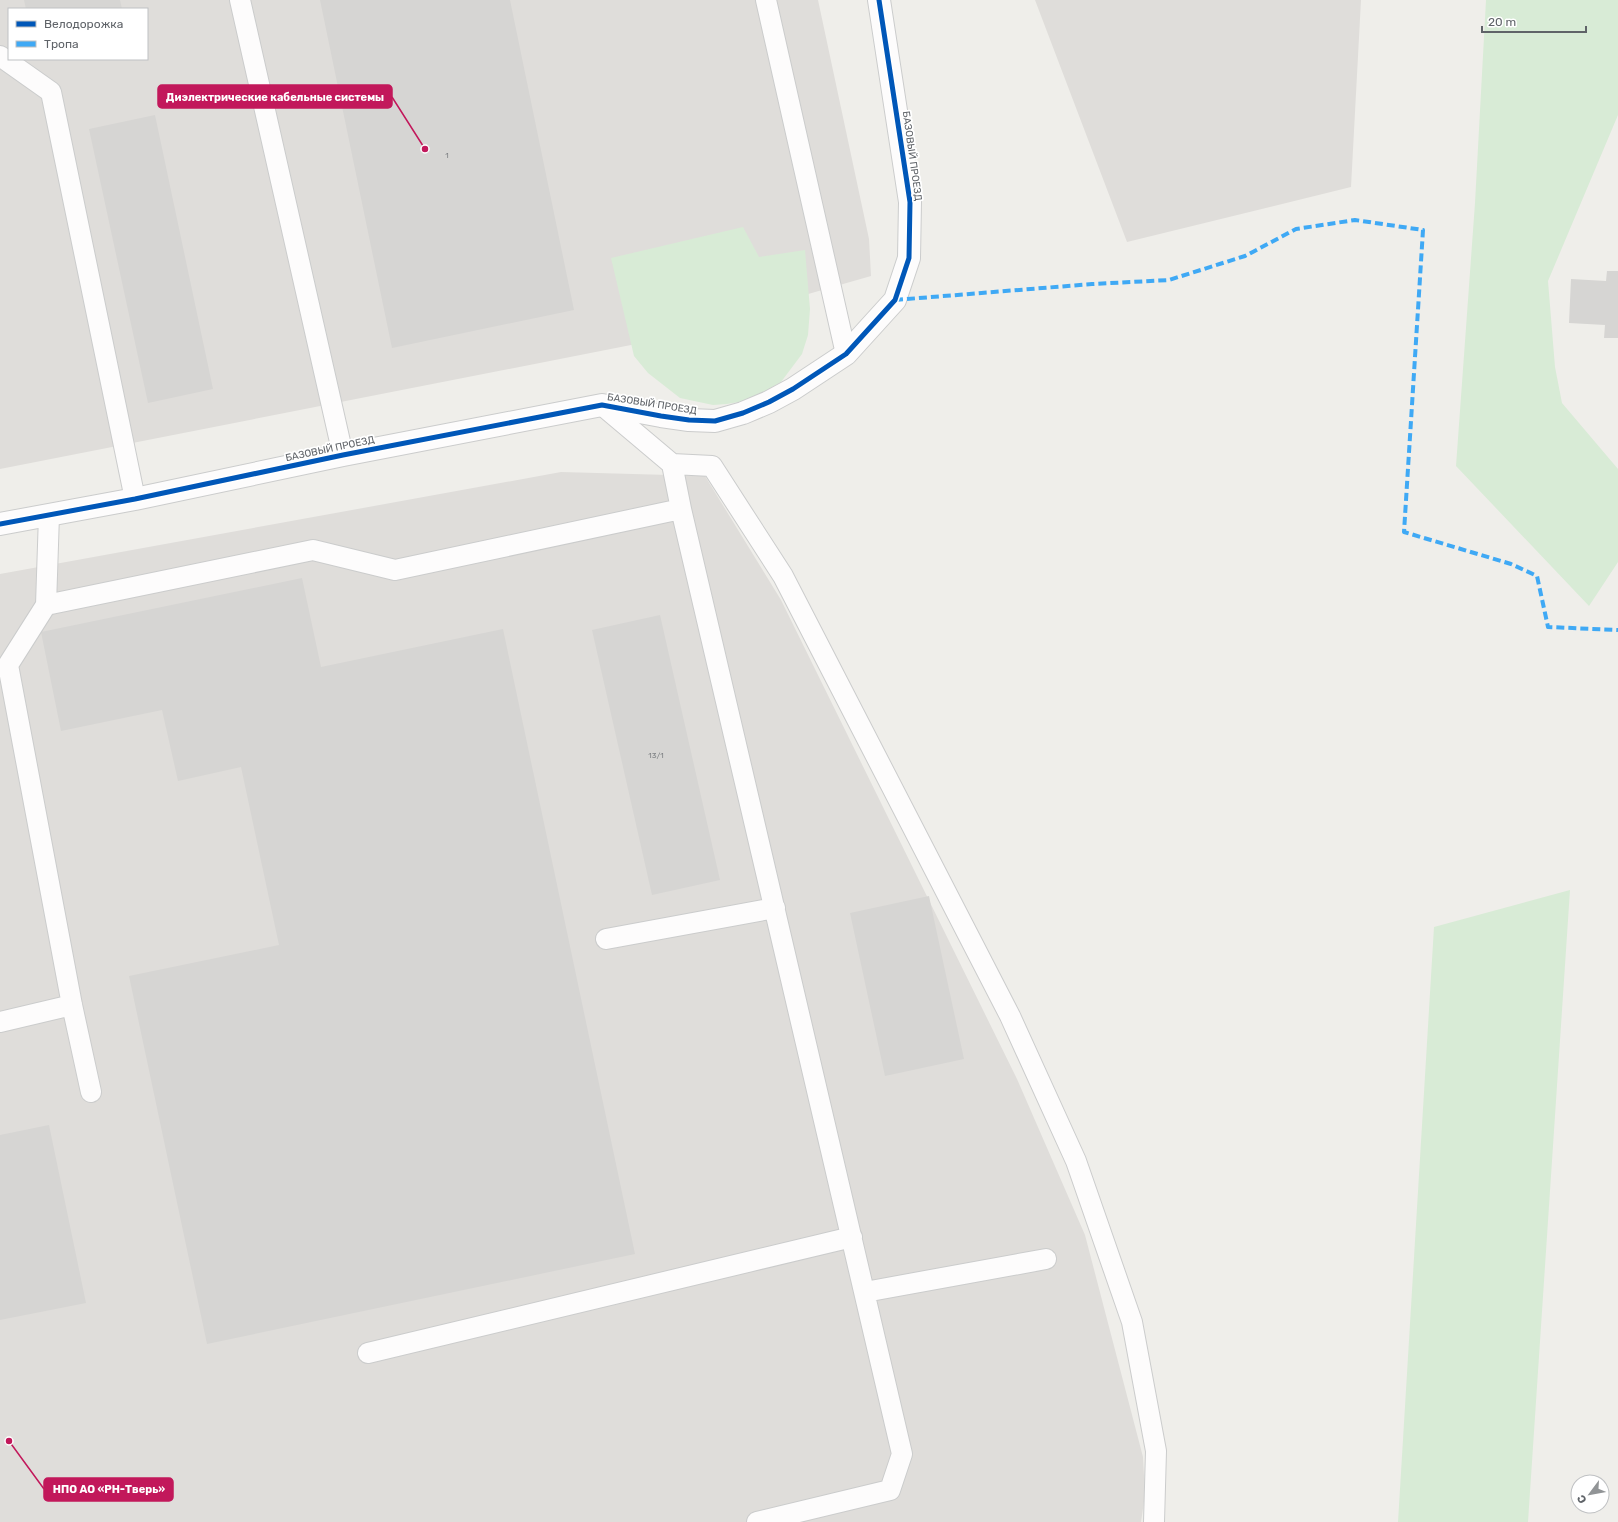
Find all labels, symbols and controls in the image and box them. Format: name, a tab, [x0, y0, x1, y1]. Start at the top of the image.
legend	[8, 8, 148, 60]
scale bar	[1482, 8, 1586, 34]
text: 20 m	[1488, 15, 1516, 29]
text: Велодорожка	[44, 17, 123, 31]
text: Тропа	[44, 37, 79, 51]
callout: Диэлектрические кабельные системы	[158, 85, 392, 108]
text: Диэлектрические кабельные системы	[166, 91, 384, 104]
street label: БАЗОВЫЙ ПРОЕЗД	[900, 110, 924, 202]
house number: 1	[445, 151, 449, 160]
street label: БАЗОВЫЙ ПРОЕЗД	[606, 391, 698, 417]
street label: БАЗОВЫЙ ПРОЕЗД	[284, 434, 376, 464]
house number: 13/1	[648, 751, 664, 760]
north arrow	[1570, 1474, 1610, 1514]
callout: НПО АО «РН-Тверь»	[44, 1478, 173, 1501]
text: НПО АО «РН-Тверь»	[53, 1483, 165, 1496]
text: С	[1574, 1492, 1590, 1506]

